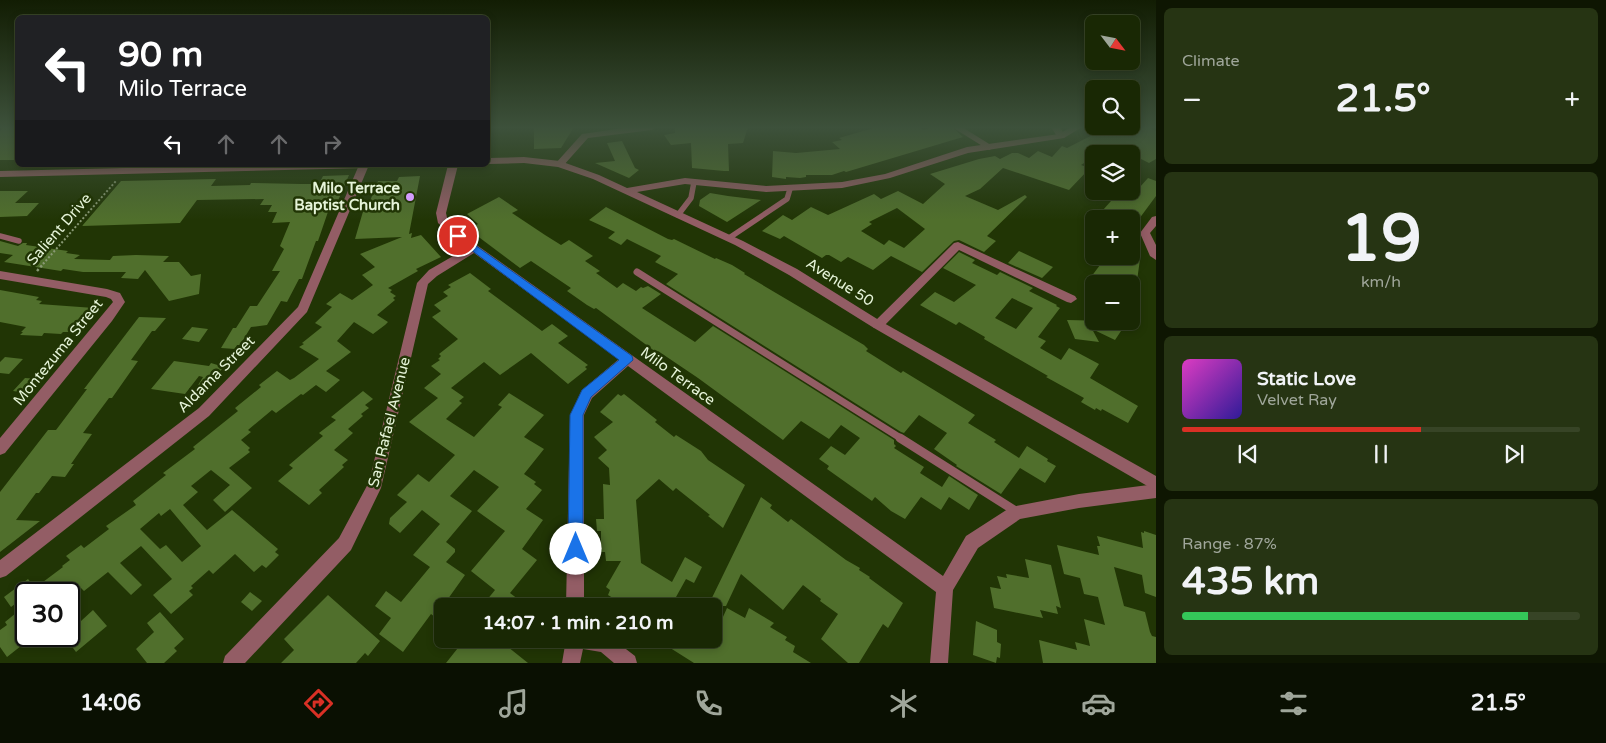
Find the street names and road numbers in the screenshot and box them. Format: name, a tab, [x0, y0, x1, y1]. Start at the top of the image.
street label: Salient Drive	[23, 189, 95, 269]
street label: Avenue 50	[803, 254, 877, 310]
street label: Montezuma Street	[9, 295, 107, 409]
street label: Aldama Street	[174, 331, 259, 416]
street label: Milo Terrace	[637, 343, 719, 409]
street label: San Rafael Avenue	[364, 355, 414, 489]

